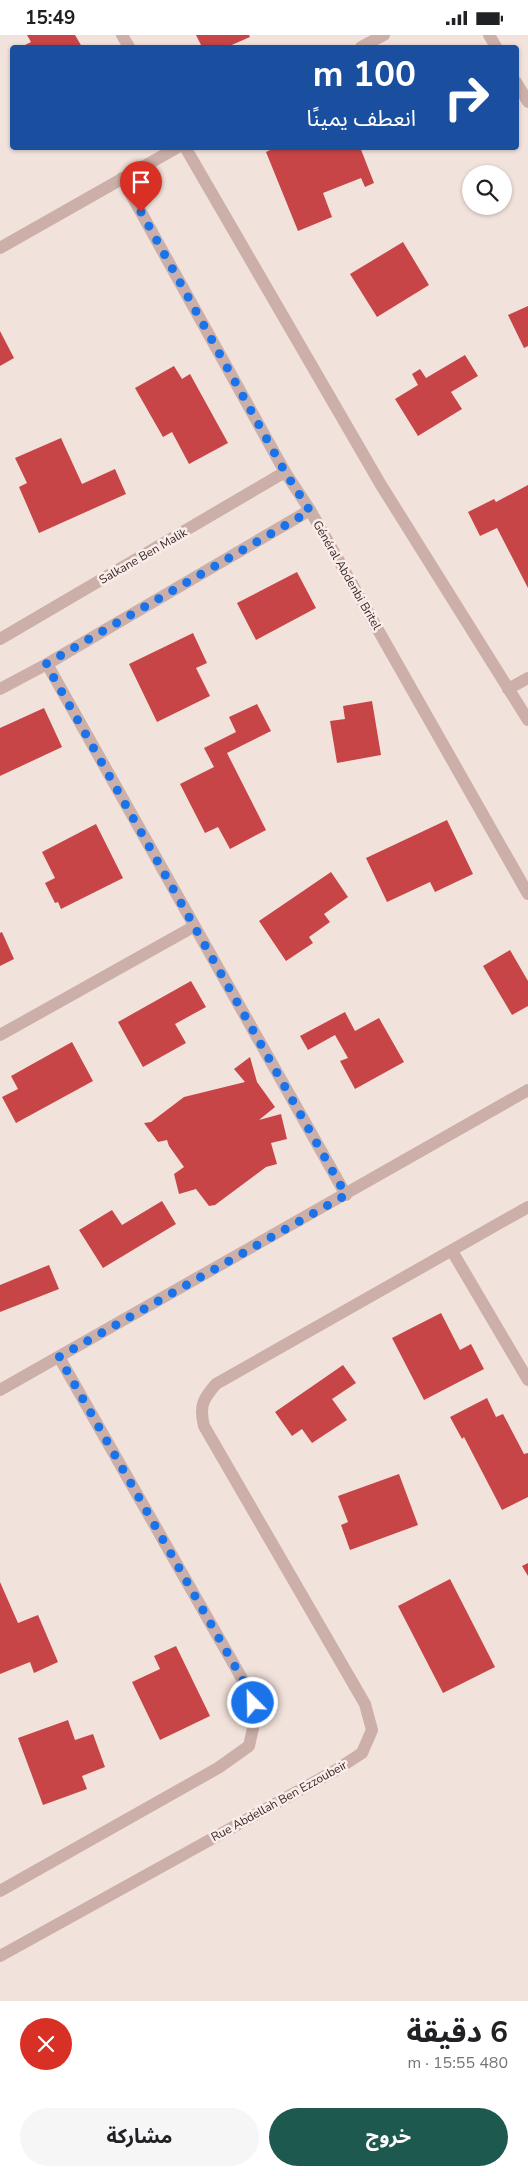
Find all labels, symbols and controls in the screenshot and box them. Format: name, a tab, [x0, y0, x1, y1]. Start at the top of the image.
text: 15:49	[25, 5, 75, 31]
text: 100 m	[313, 51, 416, 98]
icon: right	[434, 65, 499, 130]
text: انعطف يمينًا	[307, 104, 416, 134]
pin	[120, 161, 162, 212]
map controls	[462, 165, 512, 215]
button: search	[462, 165, 512, 215]
icon: arrive	[127, 168, 155, 196]
street label: Général Abdenbi Britel	[309, 517, 385, 633]
street label: Salkane Ben Malik	[96, 524, 191, 588]
position arrow	[226, 1676, 278, 1728]
street label: Rue Abdellah Ben Ezzoubeir	[208, 1757, 350, 1845]
text: 6 دقيقة	[406, 2012, 508, 2053]
button: close	[20, 2018, 72, 2070]
text: 480 m · 15:55	[407, 2052, 508, 2074]
button: مشاركة	[20, 2108, 259, 2166]
button: خروج	[269, 2108, 508, 2166]

